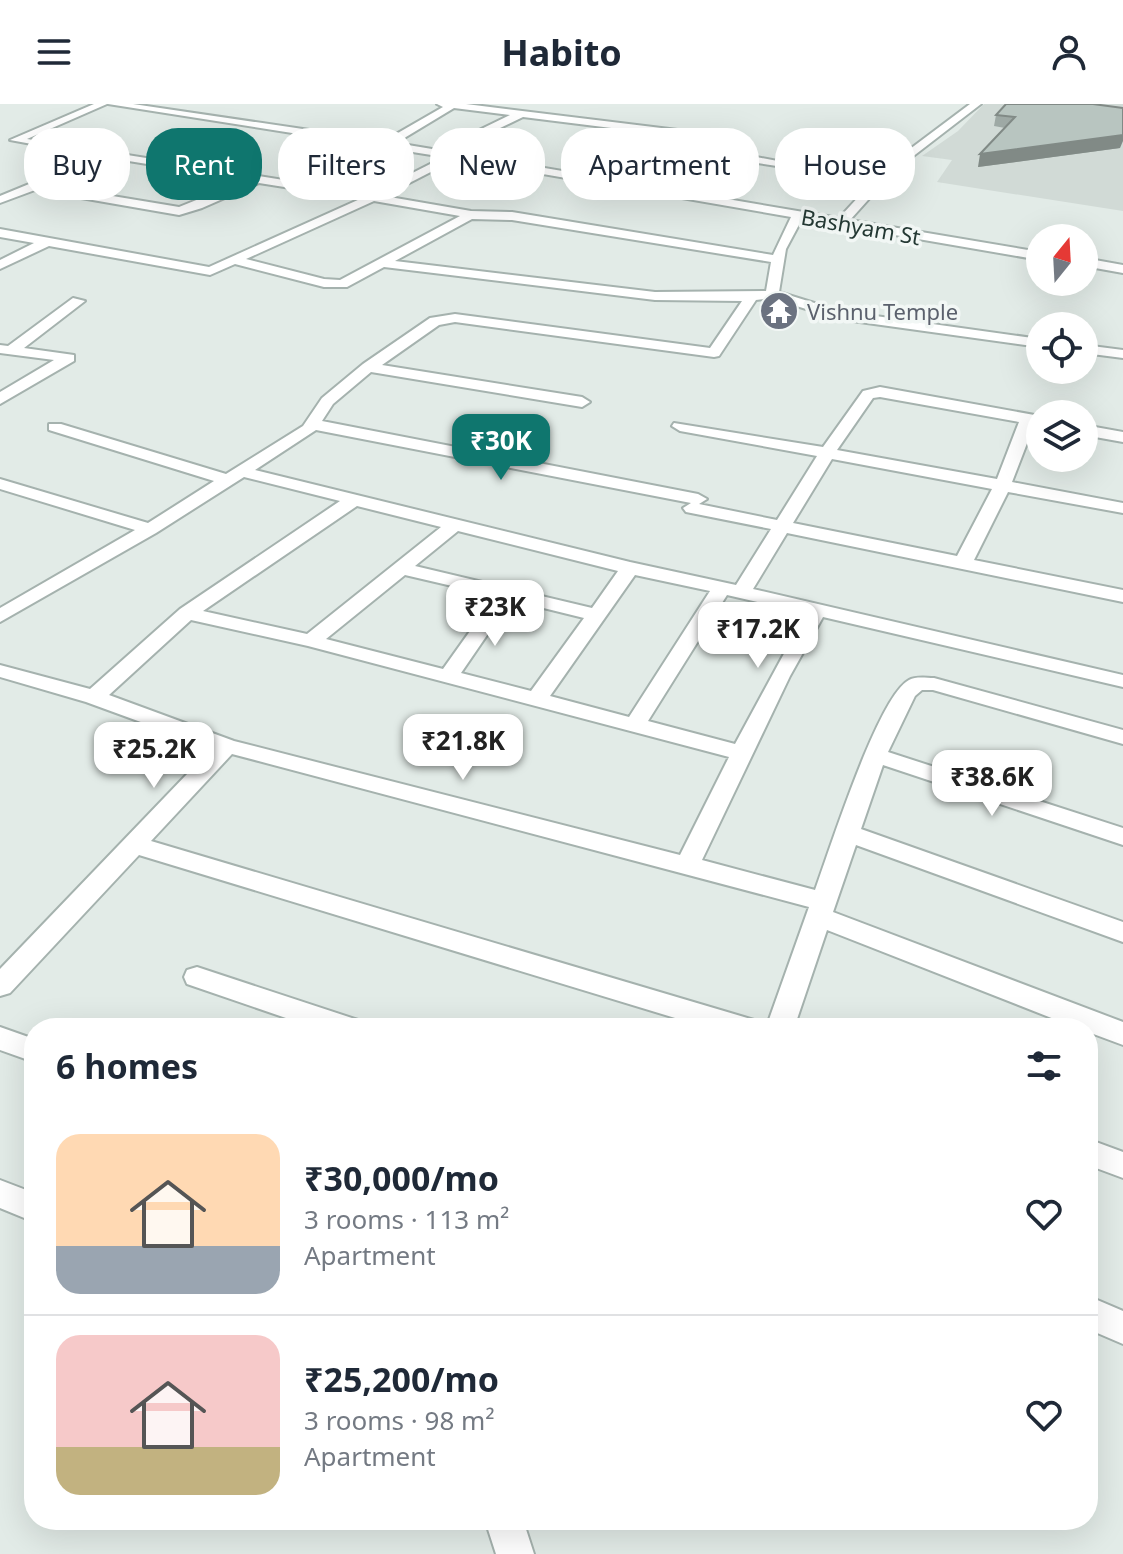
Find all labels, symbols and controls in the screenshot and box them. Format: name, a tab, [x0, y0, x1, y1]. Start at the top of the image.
text: Habito	[501, 28, 622, 77]
icon: menu	[32, 30, 76, 74]
icon: person	[1047, 30, 1091, 74]
chip: Buy	[24, 128, 130, 200]
chip: Rent	[146, 128, 262, 200]
chip: Filters	[278, 128, 414, 200]
chip: New	[430, 128, 545, 200]
chip: Apartment	[561, 128, 759, 200]
chip: House	[775, 128, 915, 200]
street label: Bashyam St	[799, 201, 923, 251]
north arrow	[1026, 224, 1098, 296]
map controls	[1026, 224, 1098, 472]
temple icon: Vishnu Temple	[758, 290, 800, 332]
place label: Vishnu Temple	[807, 296, 958, 326]
button: locate	[1026, 312, 1098, 384]
button: layers	[1026, 400, 1098, 472]
pin: ₹30K	[454, 414, 548, 482]
text: ₹30K	[470, 422, 532, 458]
pin: ₹23K	[448, 580, 542, 648]
text: ₹23K	[464, 588, 526, 624]
pin: ₹17.2K	[693, 602, 823, 670]
text: ₹17.2K	[716, 610, 800, 646]
pin: ₹21.8K	[398, 714, 528, 782]
pin: ₹25.2K	[89, 722, 219, 790]
text: ₹21.8K	[421, 722, 505, 758]
text: ₹25.2K	[112, 730, 196, 766]
pin: ₹38.6K	[927, 750, 1057, 818]
text: ₹38.6K	[950, 758, 1034, 794]
text: 6 homes	[56, 1043, 198, 1089]
icon: filters	[1022, 1044, 1066, 1088]
text: ₹30,000/mo	[304, 1155, 499, 1201]
icon: home	[120, 1166, 216, 1262]
icon: heart	[1022, 1192, 1066, 1236]
text: 3 rooms · 113 m²	[304, 1201, 509, 1237]
text: Apartment	[304, 1237, 436, 1273]
text: ₹25,200/mo	[304, 1356, 499, 1402]
icon: home	[120, 1367, 216, 1463]
icon: heart	[1022, 1393, 1066, 1437]
text: 3 rooms · 98 m²	[304, 1402, 494, 1438]
text: Apartment	[304, 1438, 436, 1474]

